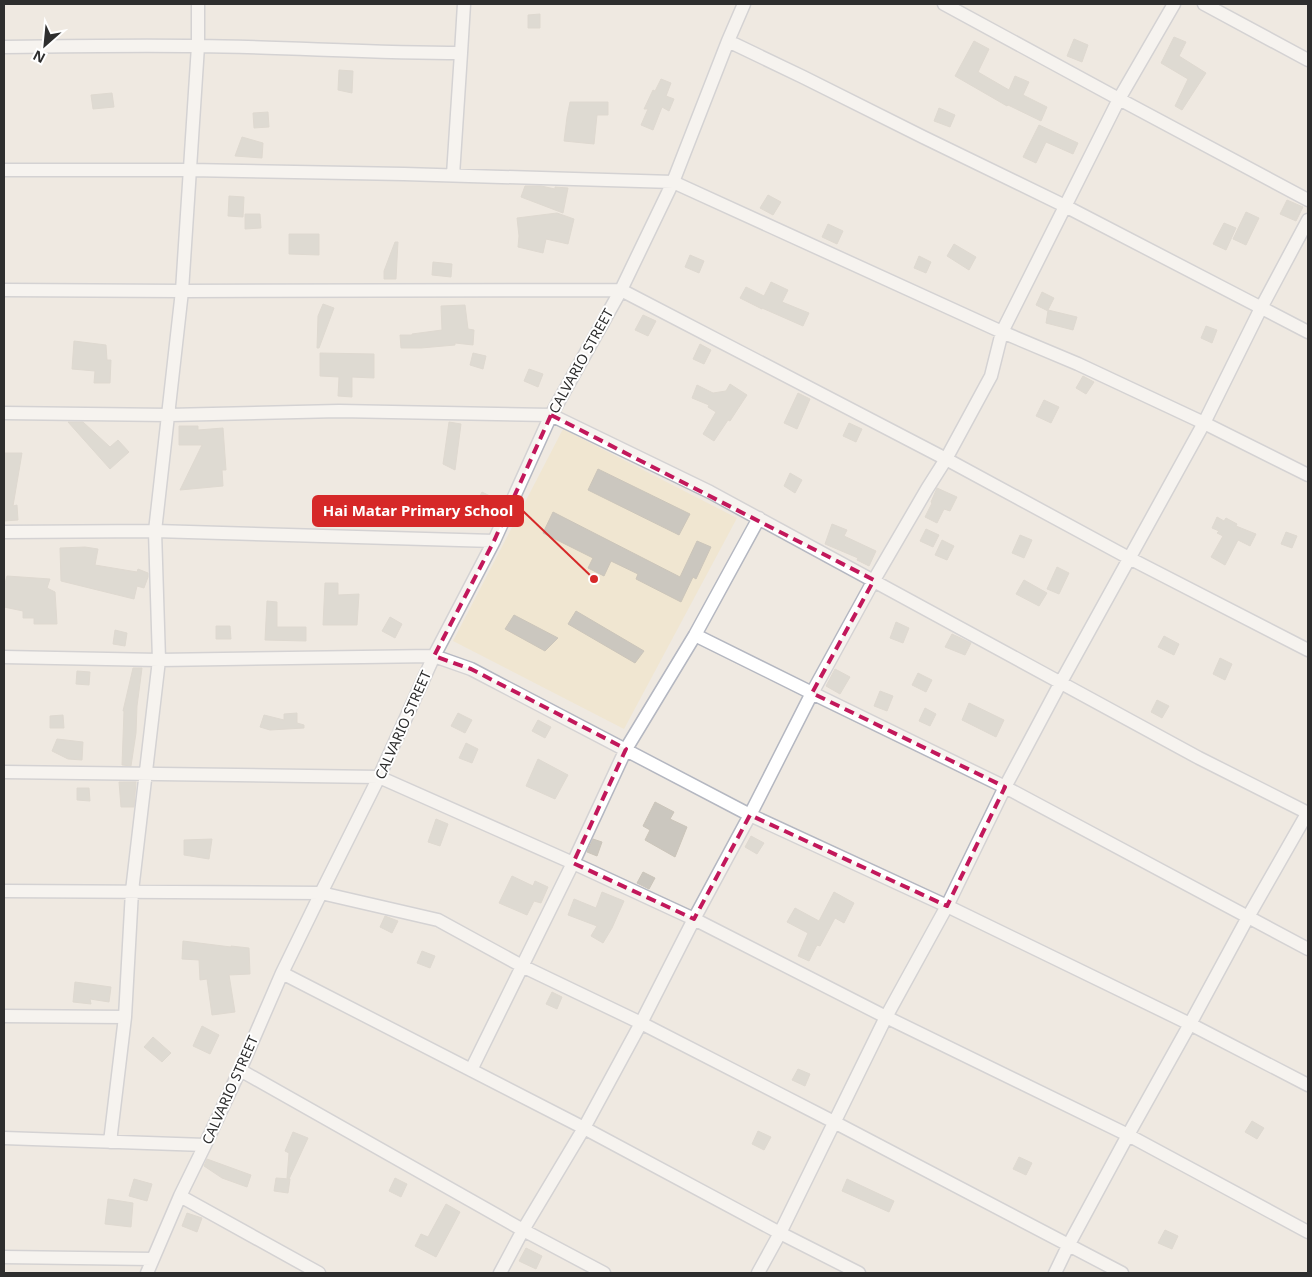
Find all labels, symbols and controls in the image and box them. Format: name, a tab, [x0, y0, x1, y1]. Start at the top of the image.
north arrow	[20, 20, 70, 70]
text: N	[29, 46, 48, 68]
street label: CALVARIO STREET	[544, 305, 617, 417]
callout: Hai Matar Primary School	[313, 496, 523, 526]
text: Hai Matar Primary School	[323, 500, 513, 520]
street label: CALVARIO STREET	[370, 667, 435, 782]
street label: CALVARIO STREET	[197, 1032, 262, 1147]

